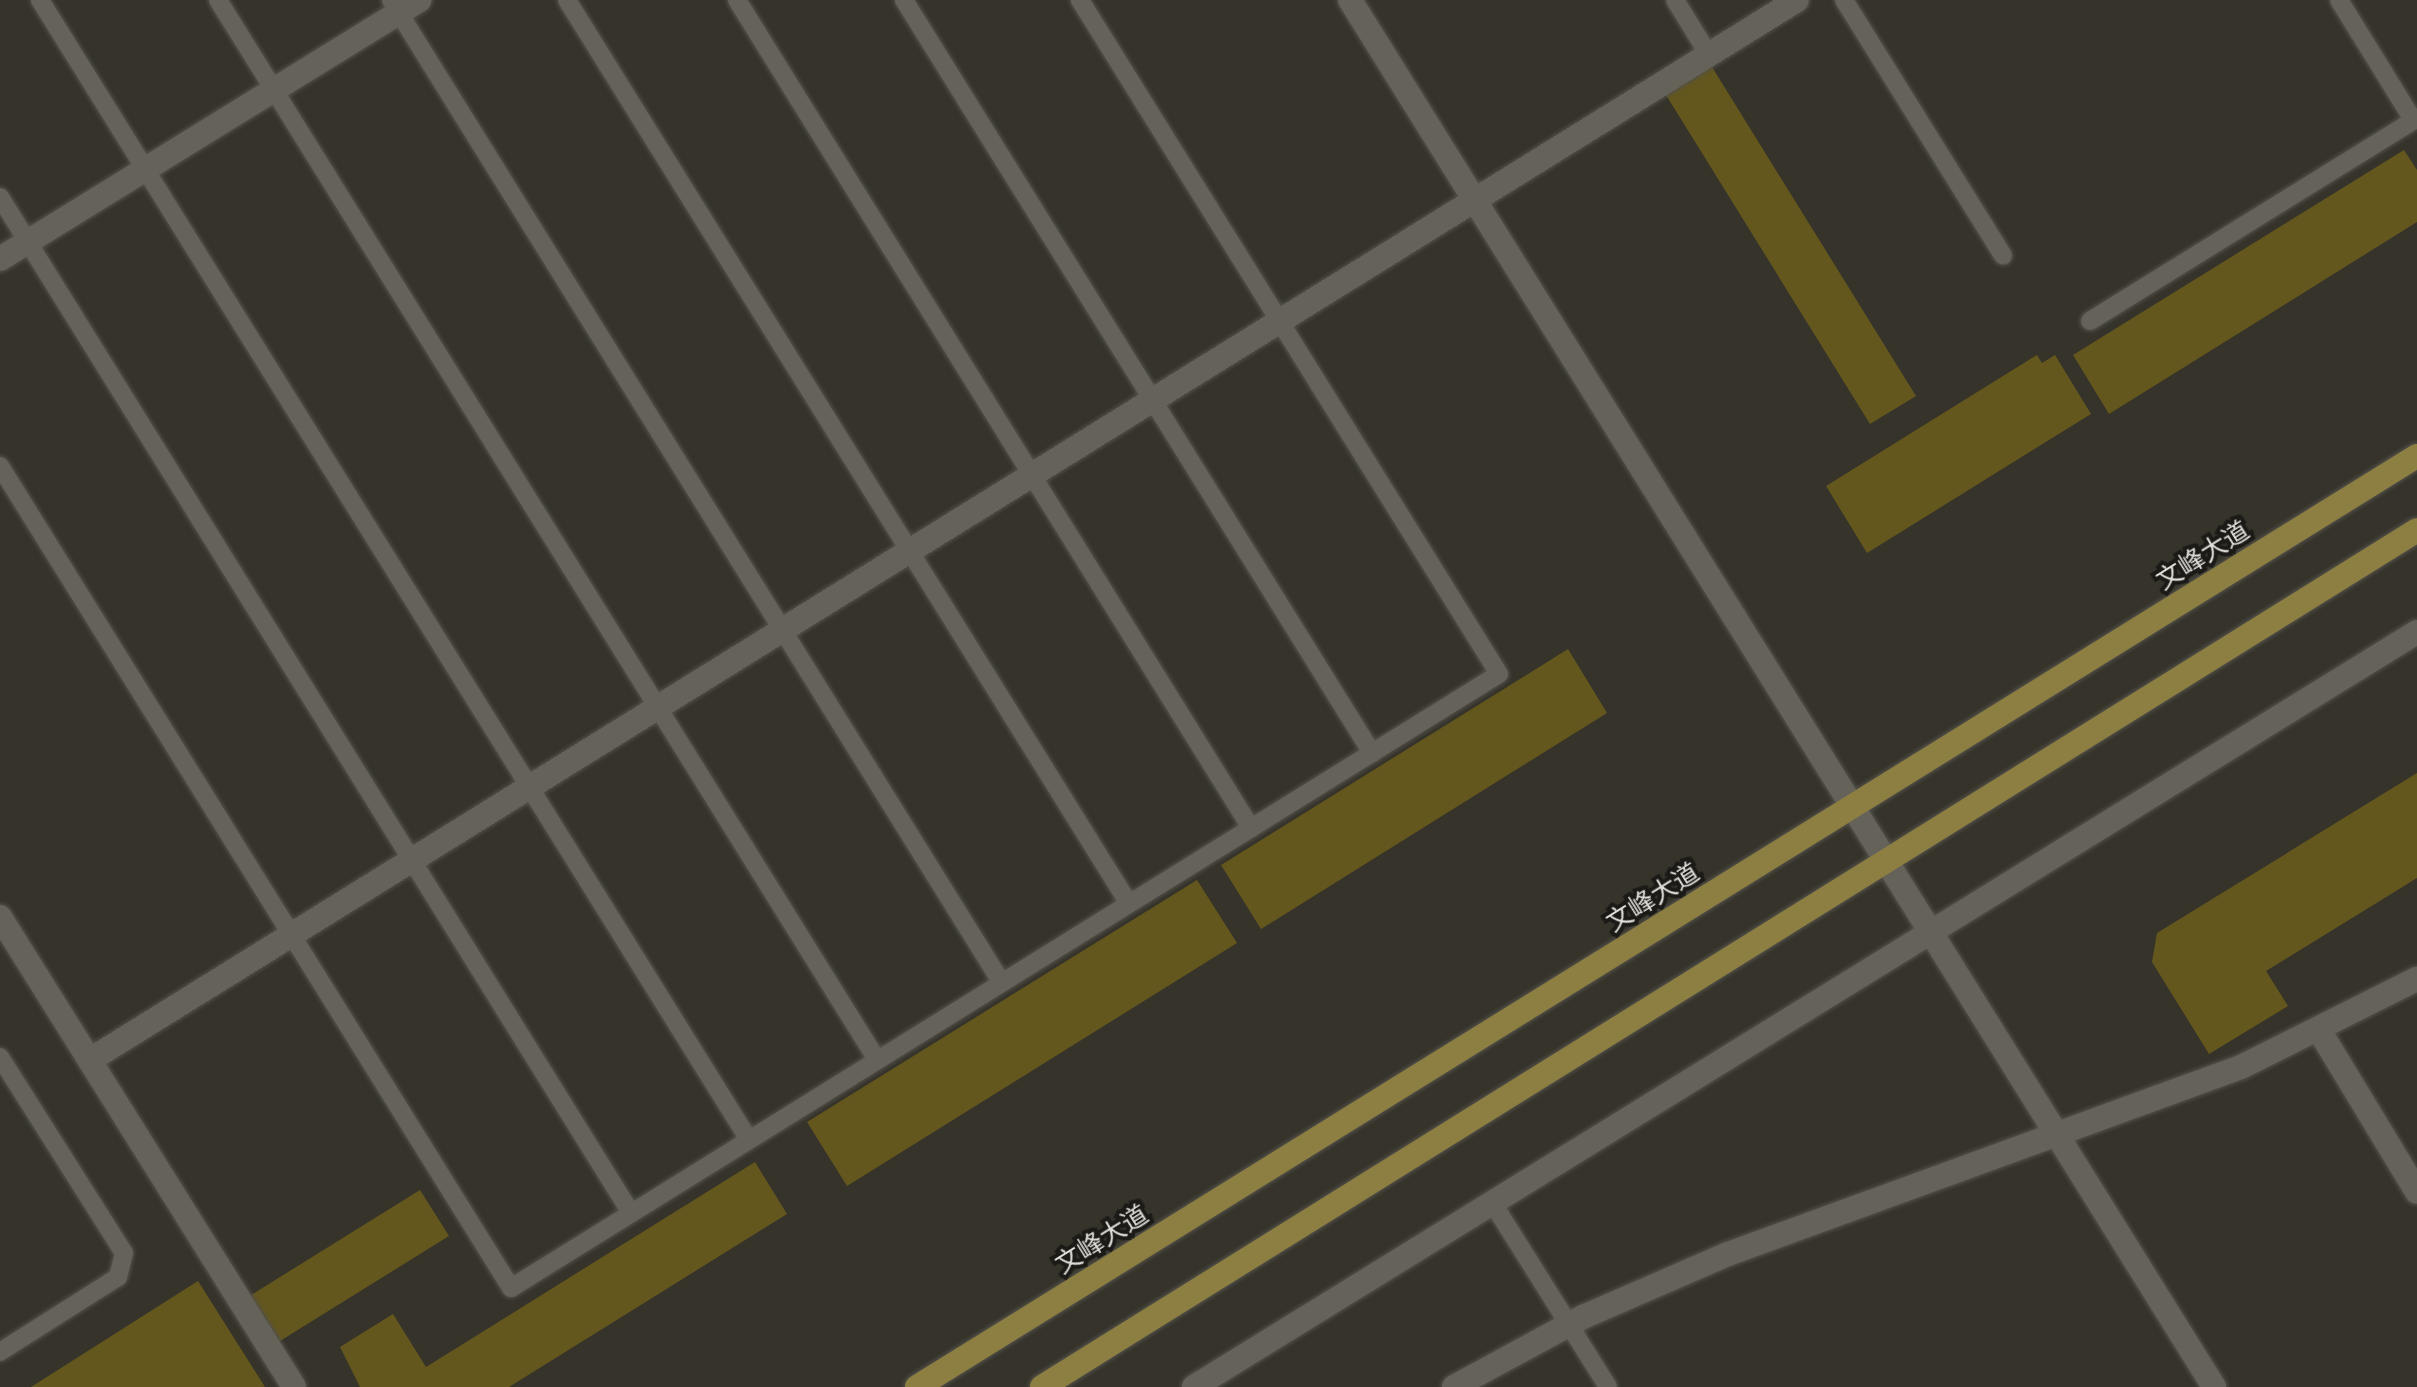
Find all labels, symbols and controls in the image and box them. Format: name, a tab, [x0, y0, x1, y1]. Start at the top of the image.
street label: 文峰大道	[2151, 515, 2255, 597]
street label: 文峰大道	[1601, 857, 1705, 939]
street label: 文峰大道	[1050, 1199, 1154, 1281]

